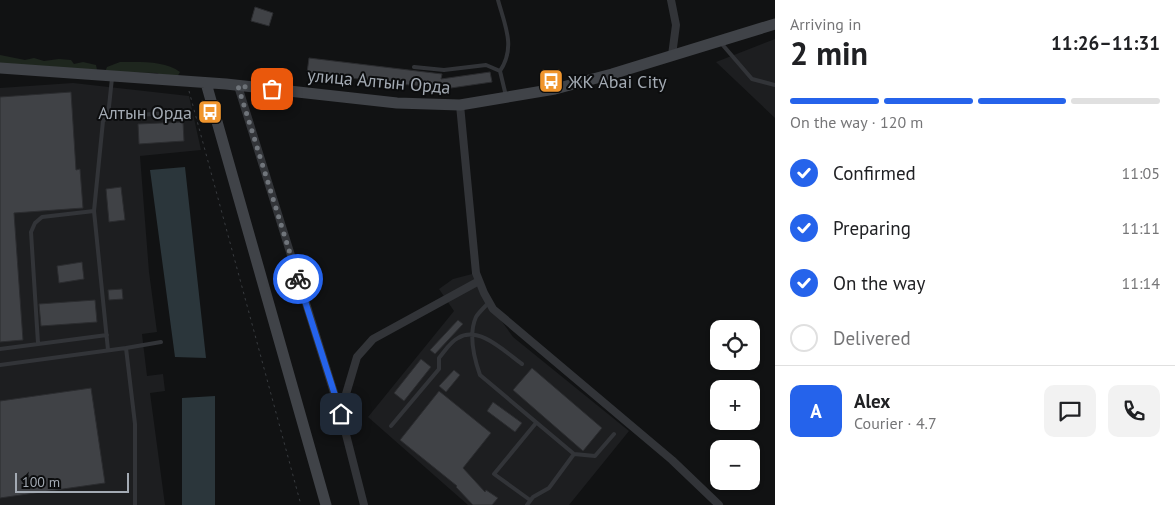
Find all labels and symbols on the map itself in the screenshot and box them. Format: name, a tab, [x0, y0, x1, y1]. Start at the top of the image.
street label: улица Алтын Орда	[306, 63, 452, 99]
pin	[251, 68, 293, 110]
bus stop icon: ЖК Abai City	[538, 68, 564, 94]
place label: ЖК Abai City	[567, 70, 667, 93]
bus stop icon: Алтын Орда	[197, 99, 223, 125]
place label: Алтын Орда	[98, 101, 192, 124]
courier	[273, 254, 323, 304]
pin	[320, 393, 362, 435]
scale bar	[15, 470, 129, 493]

